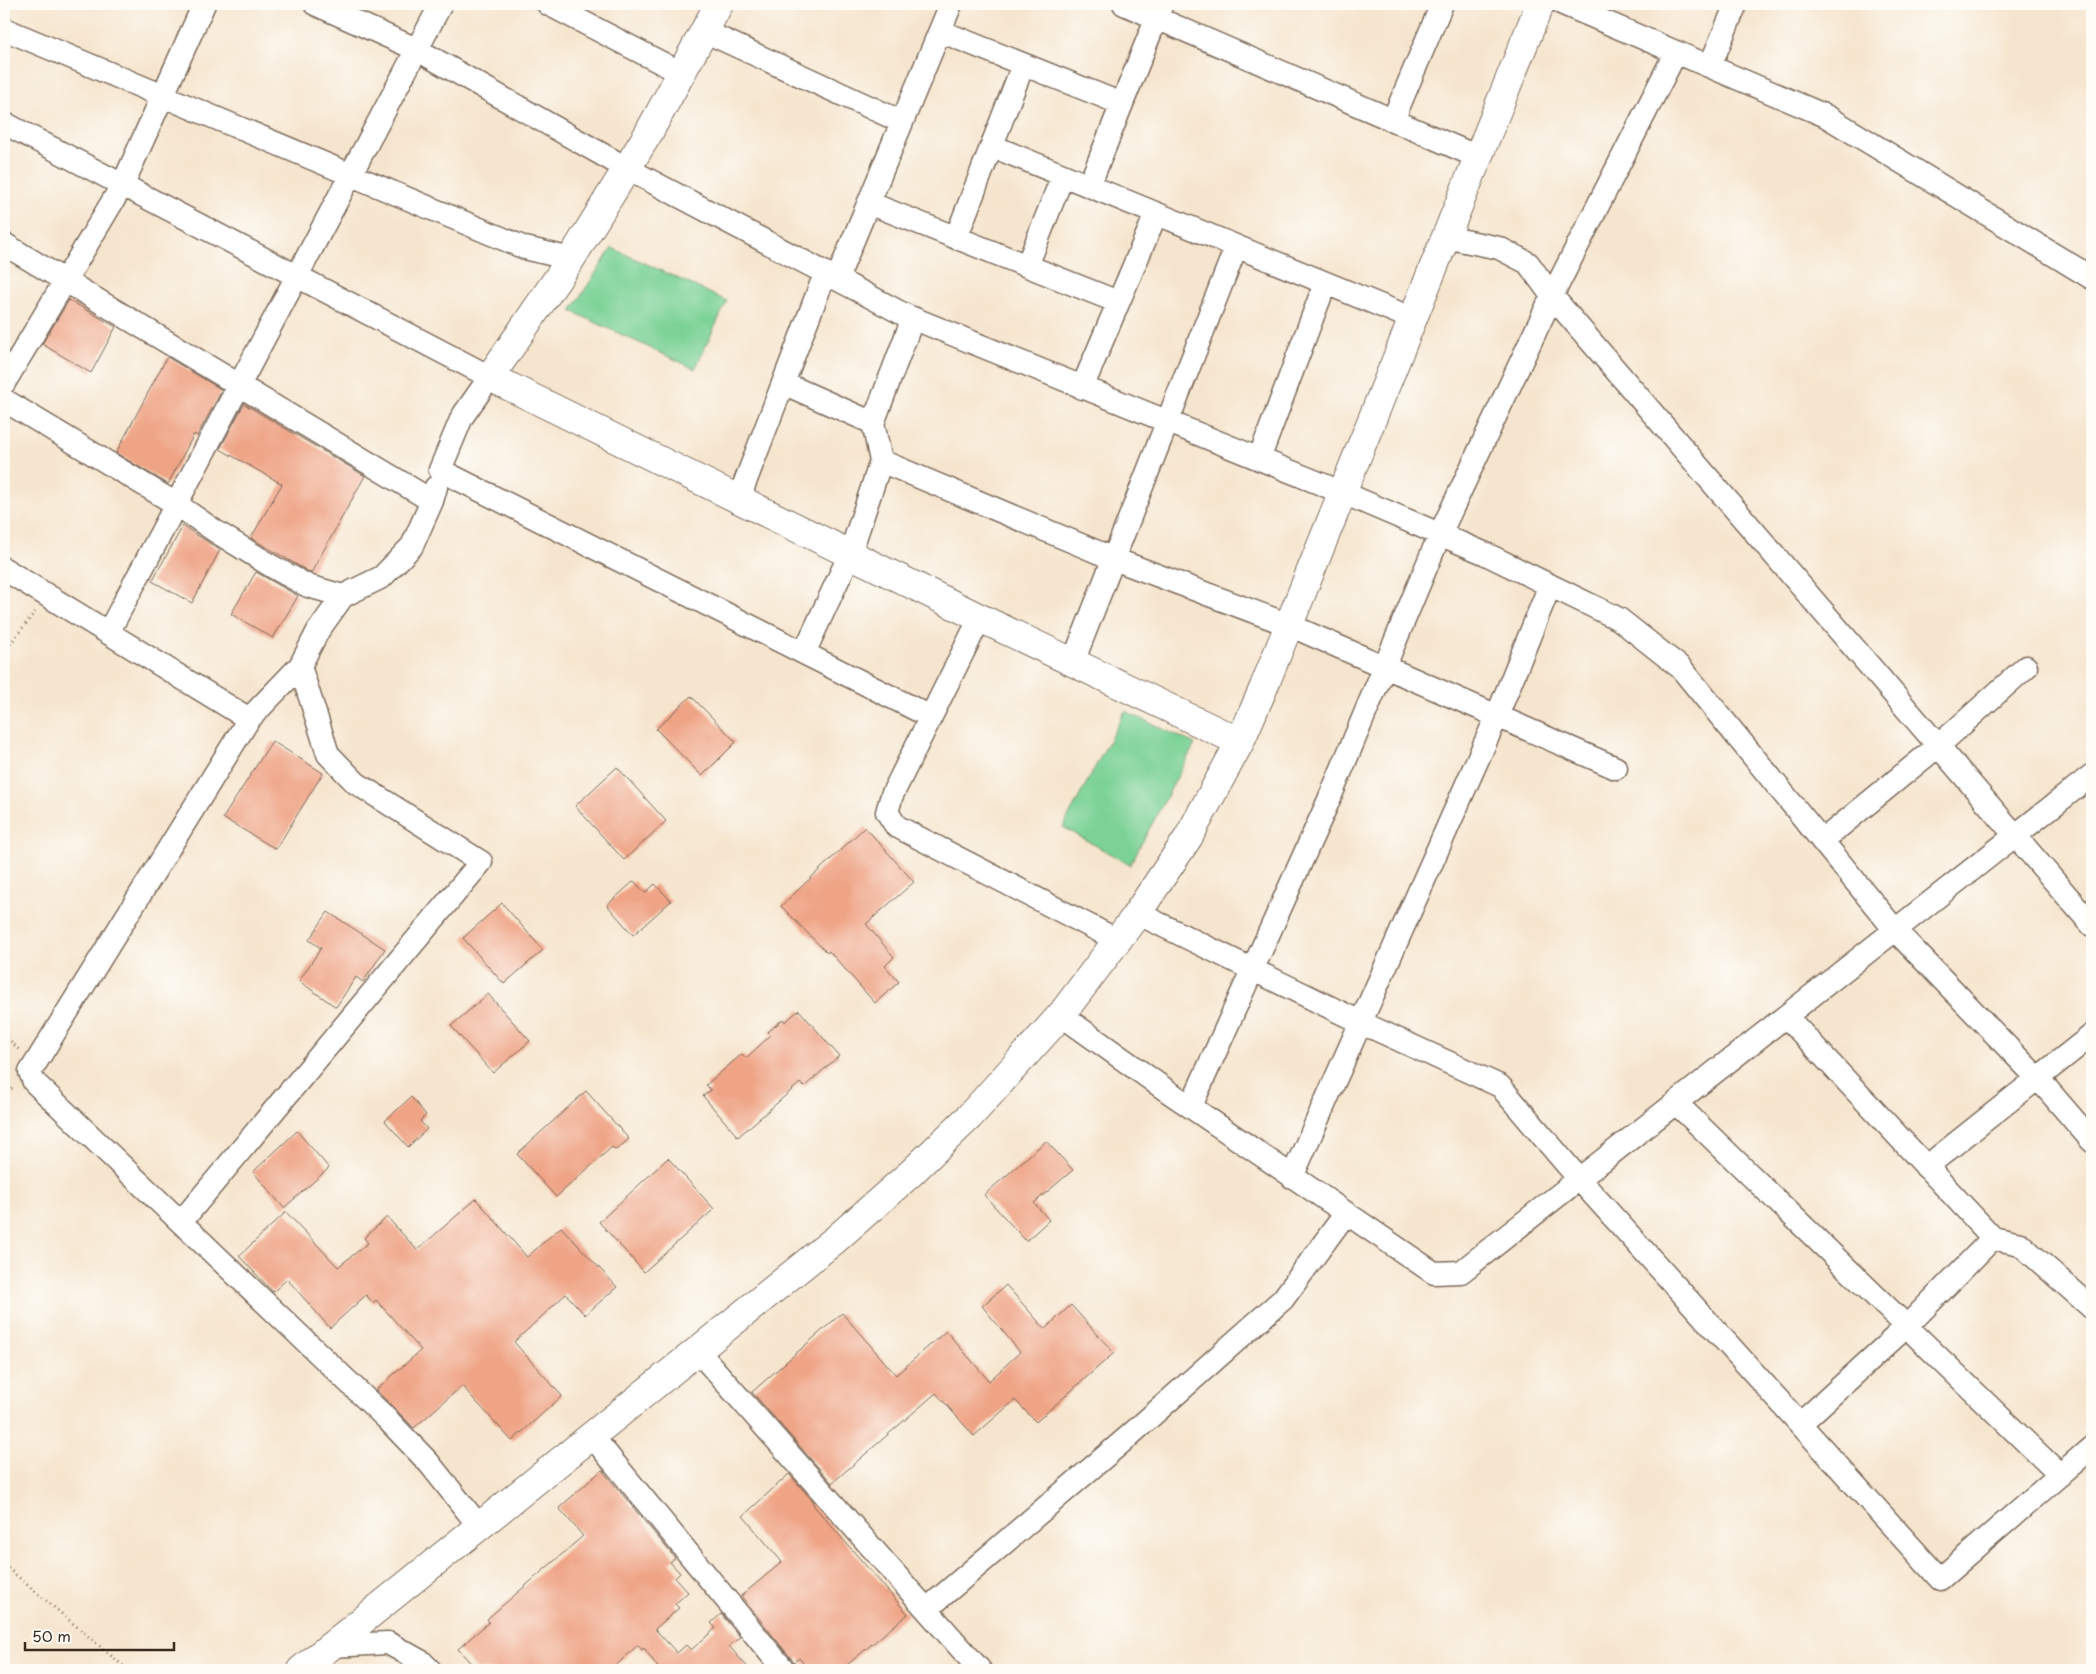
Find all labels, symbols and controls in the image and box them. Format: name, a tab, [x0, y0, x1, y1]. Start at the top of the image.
scale bar	[25, 1619, 174, 1651]
text: 50 m	[32, 1624, 71, 1647]

